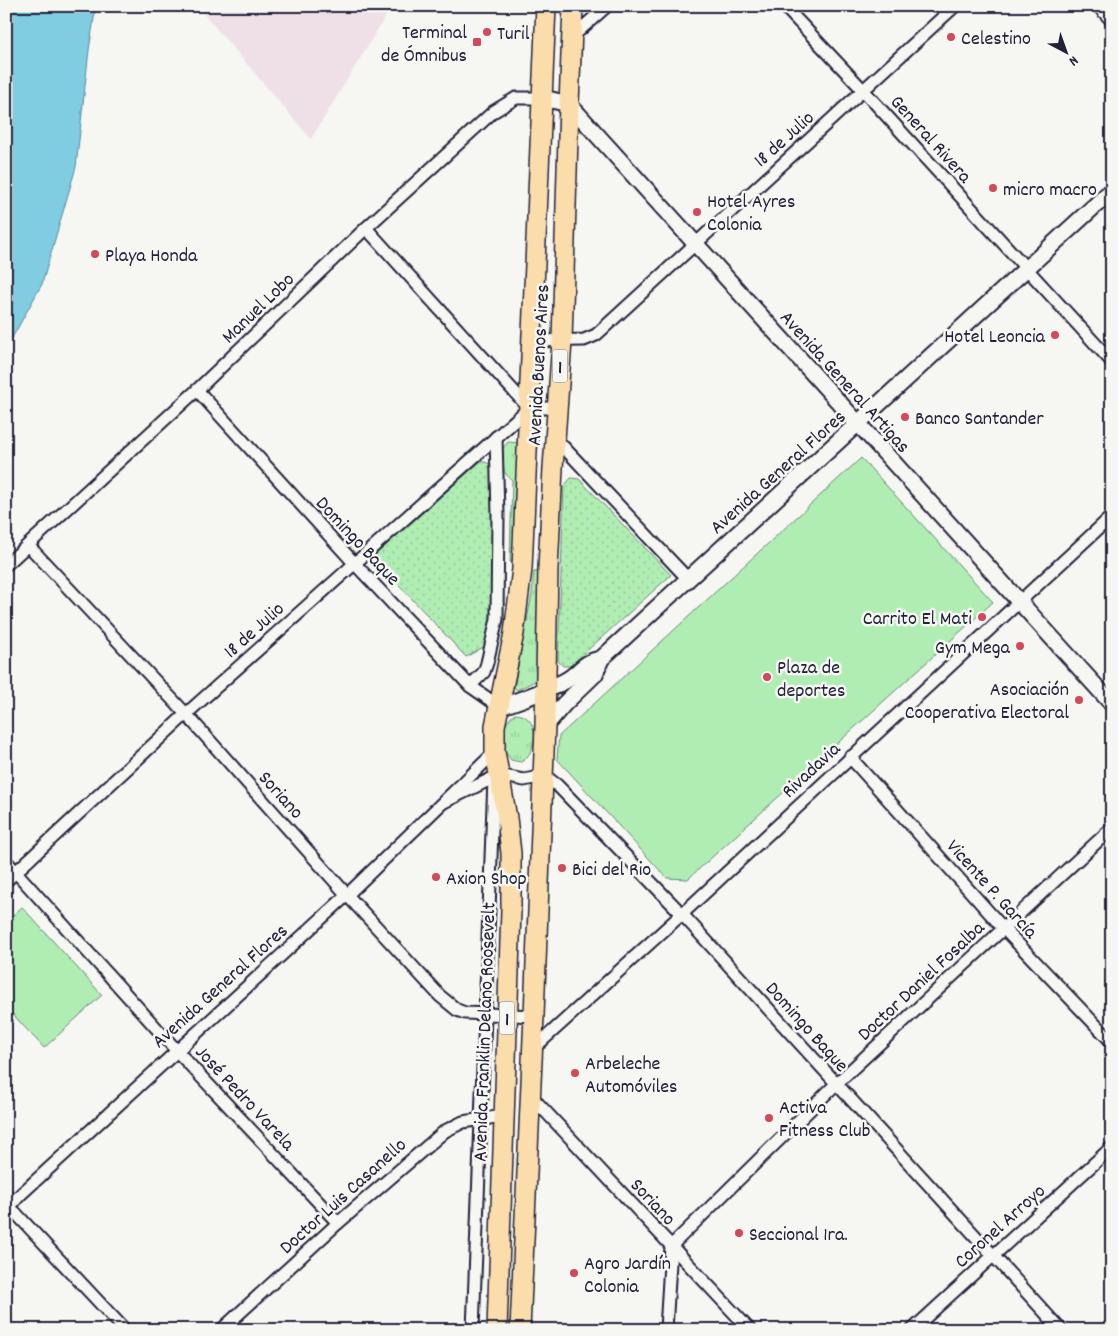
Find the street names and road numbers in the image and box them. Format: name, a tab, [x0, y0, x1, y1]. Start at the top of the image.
street label: General Rivera	[882, 90, 978, 191]
street label: 18 de Julio	[749, 105, 822, 175]
street label: Manuel Lobo	[216, 267, 302, 351]
street label: Avenida Buenos Aires	[522, 284, 558, 447]
street label: Avenida General Artigas	[772, 306, 916, 460]
road number: 1	[552, 350, 568, 382]
street label: Avenida General Flores	[705, 404, 853, 542]
street label: Domingo Baque	[308, 491, 406, 593]
street label: 18 de Julio	[219, 596, 292, 666]
street label: Rivadavia	[776, 736, 848, 806]
street label: Soriano	[251, 766, 309, 826]
street label: Vicente P. García	[939, 834, 1043, 946]
street label: Avenida Franklin Delano Roosevelt	[467, 902, 505, 1162]
street label: Doctor Daniel Fosalba	[852, 915, 992, 1049]
street label: Avenida General Flores	[147, 918, 295, 1056]
street label: Domingo Baque	[757, 977, 854, 1080]
road number: 1	[500, 1001, 514, 1034]
street label: José Pedro Varela	[187, 1040, 301, 1159]
street label: Doctor Luis Casanello	[274, 1132, 414, 1262]
street label: Soriano	[622, 1173, 681, 1233]
street label: Coronel Arroyo	[949, 1179, 1053, 1276]

